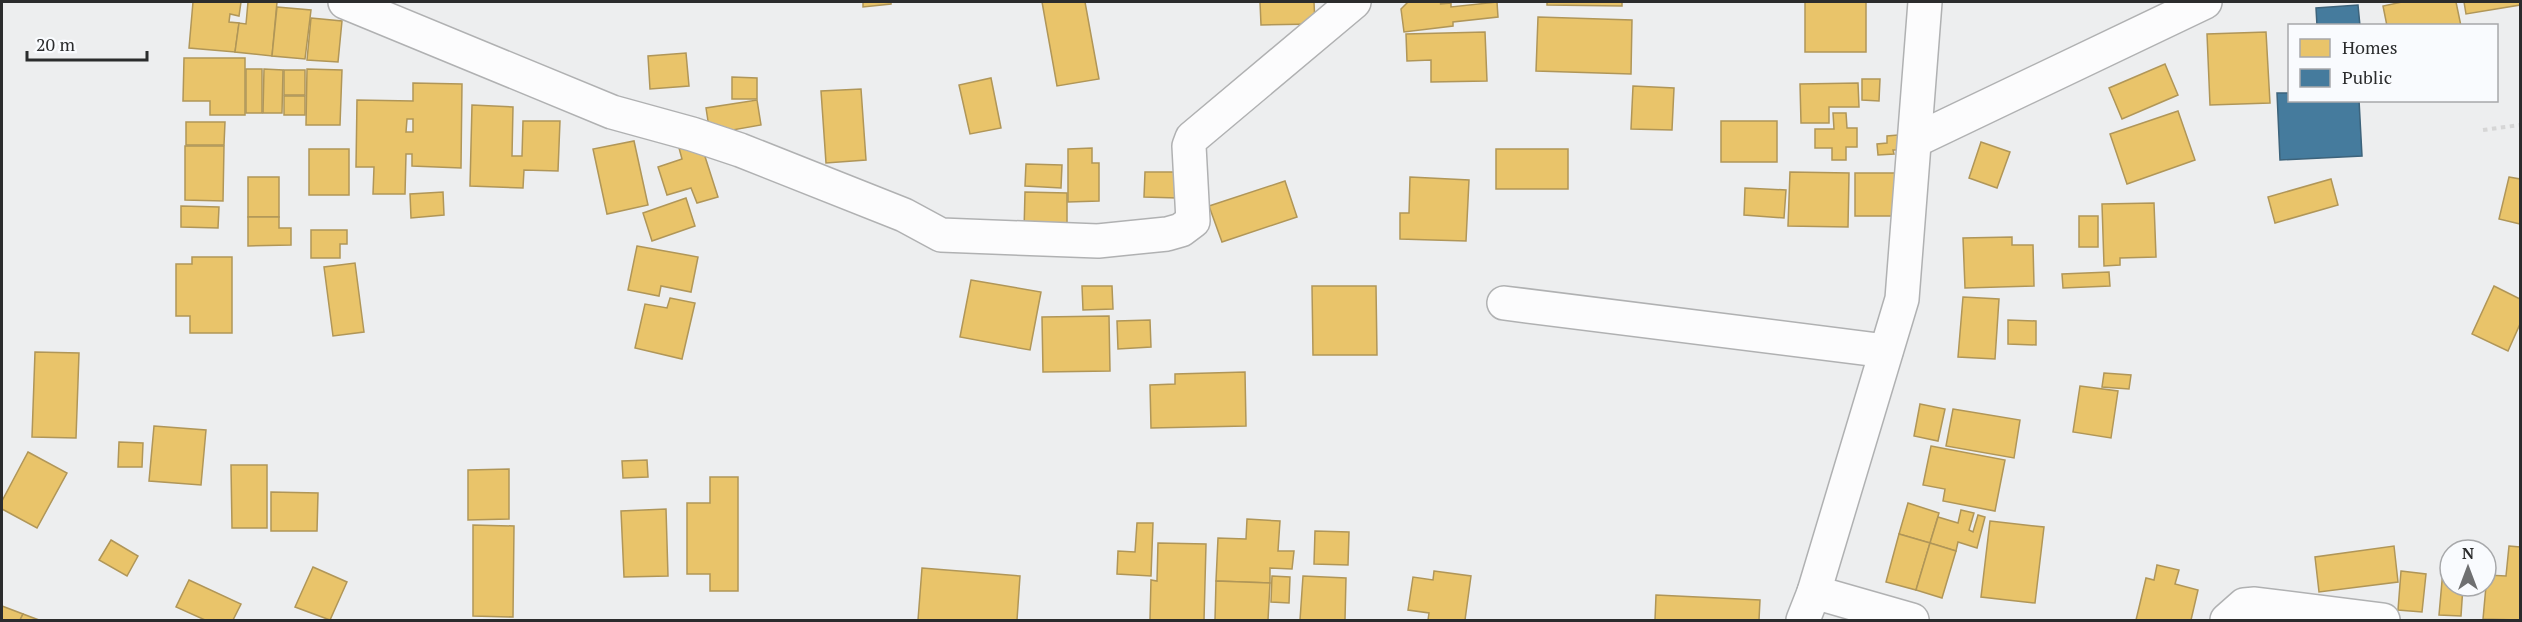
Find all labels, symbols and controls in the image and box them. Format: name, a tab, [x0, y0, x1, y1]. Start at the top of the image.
scale bar	[27, 24, 147, 62]
legend	[2288, 24, 2498, 102]
text: 20 m	[36, 32, 76, 56]
text: Homes	[2342, 35, 2397, 59]
text: Public	[2342, 65, 2392, 89]
north arrow	[2438, 538, 2498, 598]
text: N	[2462, 542, 2474, 564]

